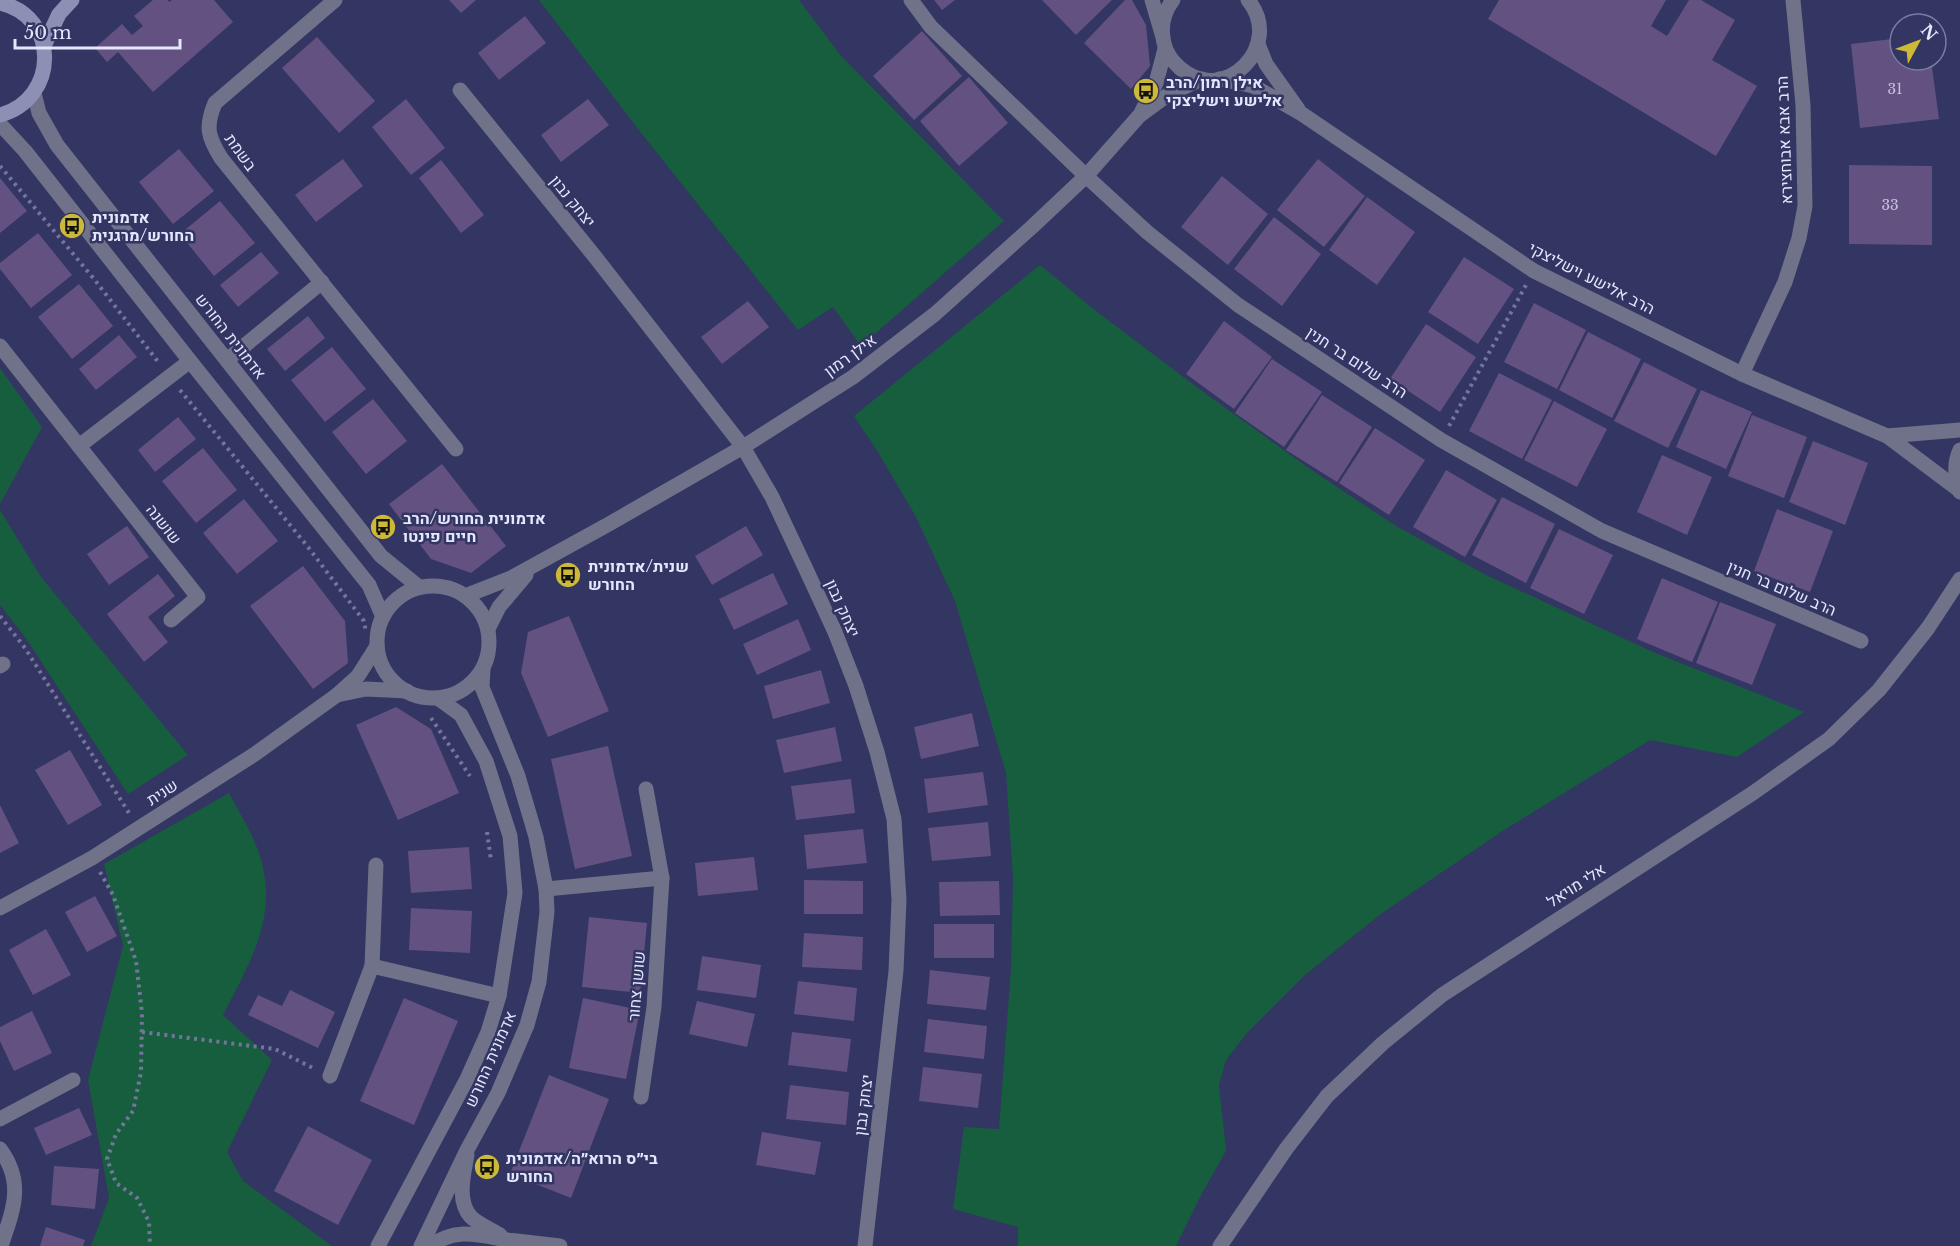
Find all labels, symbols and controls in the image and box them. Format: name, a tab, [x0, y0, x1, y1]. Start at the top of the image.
scale bar	[15, 12, 180, 50]
north arrow	[1888, 12, 1948, 72]
text: N	[1917, 20, 1942, 44]
text: 50 m	[24, 22, 72, 44]
place label: אילן רמון/הרב אלישע וישליצקי	[1166, 72, 1283, 110]
street label: הרב אבא אבוחצירא	[1772, 75, 1796, 205]
bus stop icon: אילן רמון/הרב אלישע וישליצקי	[1131, 76, 1161, 106]
house number: 31	[1888, 80, 1902, 98]
street label: בשמת	[221, 129, 262, 175]
street label: יצחק נבון	[546, 171, 600, 231]
house number: 33	[1881, 196, 1899, 214]
place label: אדמונית החורש/מרגנית	[92, 207, 194, 245]
bus stop icon: אדמונית החורש/מרגנית	[57, 211, 87, 241]
street label: הרב אלישע וישליצקי	[1526, 238, 1658, 318]
street label: אדמונית החורש	[191, 289, 271, 383]
street label: הרב שלום בר חנין	[1303, 322, 1411, 402]
street label: אילן רמון	[820, 329, 880, 381]
street label: שושנה	[142, 500, 186, 548]
place label: אדמונית החורש/הרב חיים פינטו	[403, 508, 546, 546]
bus stop icon: אדמונית החורש/הרב חיים פינטו	[368, 512, 398, 542]
place label: שנית/אדמונית החורש	[588, 556, 689, 594]
street label: הרב שלום בר חנין	[1724, 556, 1840, 620]
bus stop icon: שנית/אדמונית החורש	[553, 560, 583, 590]
street label: יצחק נבון	[821, 576, 865, 640]
street label: שנית	[143, 775, 181, 809]
street label: אלי מויאל	[1543, 859, 1609, 911]
street label: שושן צחור	[623, 950, 649, 1022]
street label: אדמונית החורש	[460, 1008, 520, 1110]
street label: יצחק נבון	[849, 1073, 877, 1137]
place label: בי״ס הרוא״ה/אדמונית החורש	[506, 1148, 658, 1186]
bus stop icon: בי״ס הרוא״ה/אדמונית החורש	[472, 1152, 502, 1182]

